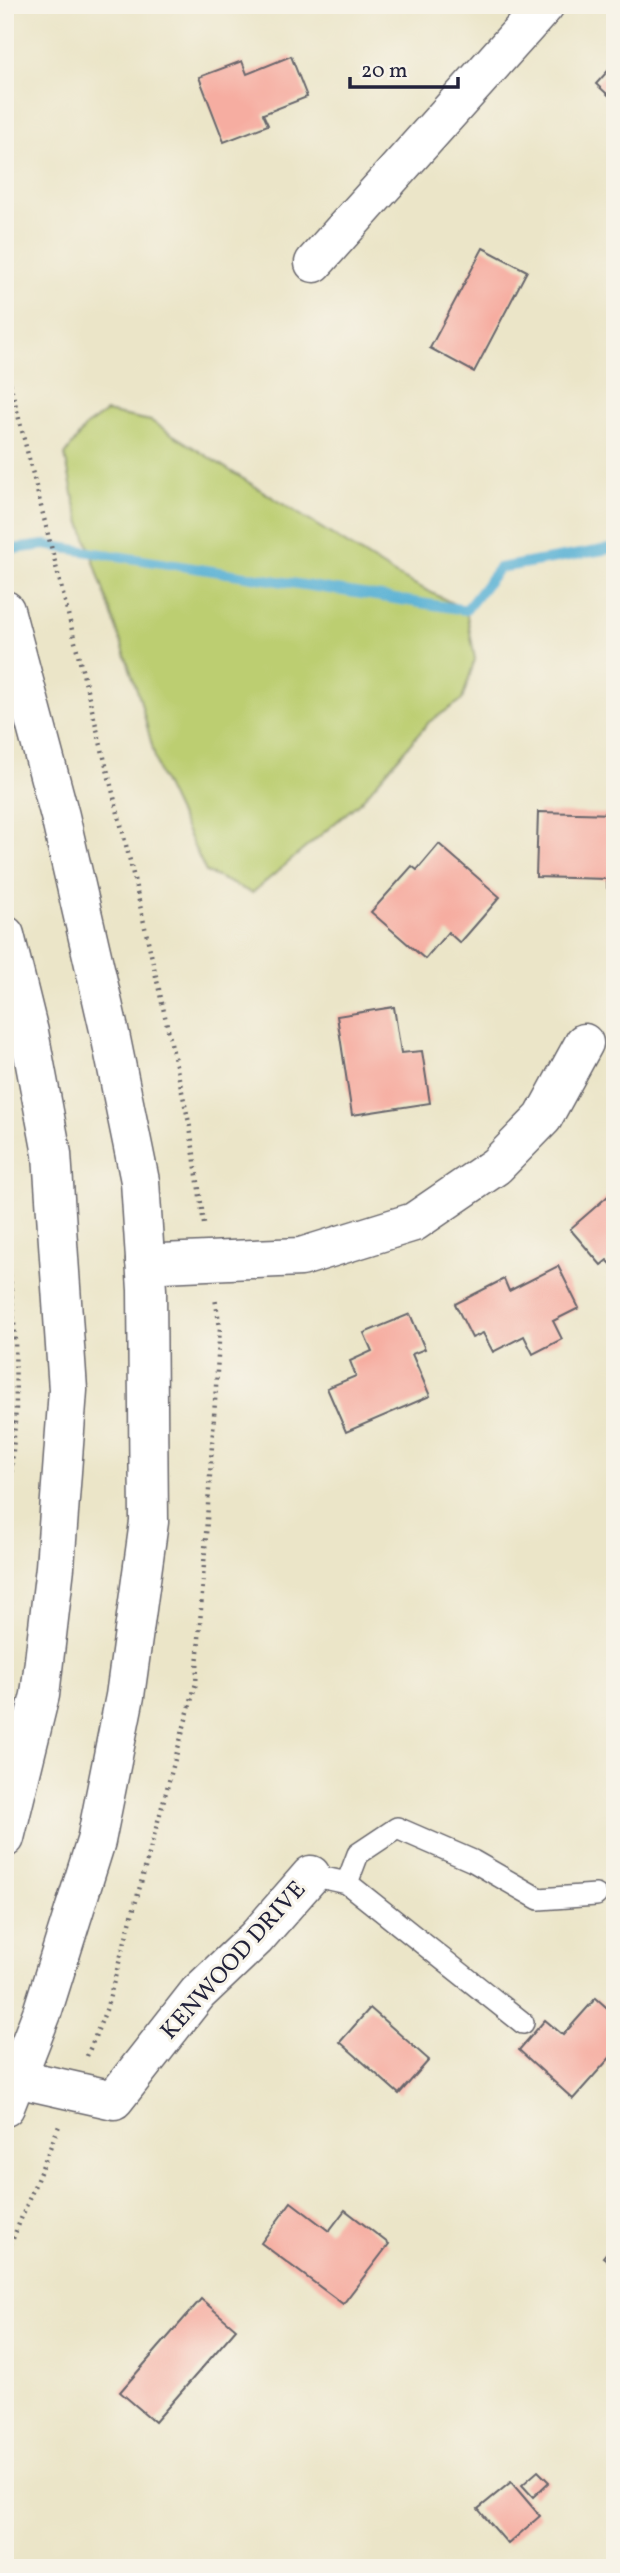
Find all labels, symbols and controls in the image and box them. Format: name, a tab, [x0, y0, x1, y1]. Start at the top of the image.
scale bar	[350, 46, 459, 90]
text: 20 m	[361, 57, 407, 86]
street label: KENWOOD DRIVE	[153, 1874, 315, 2048]

